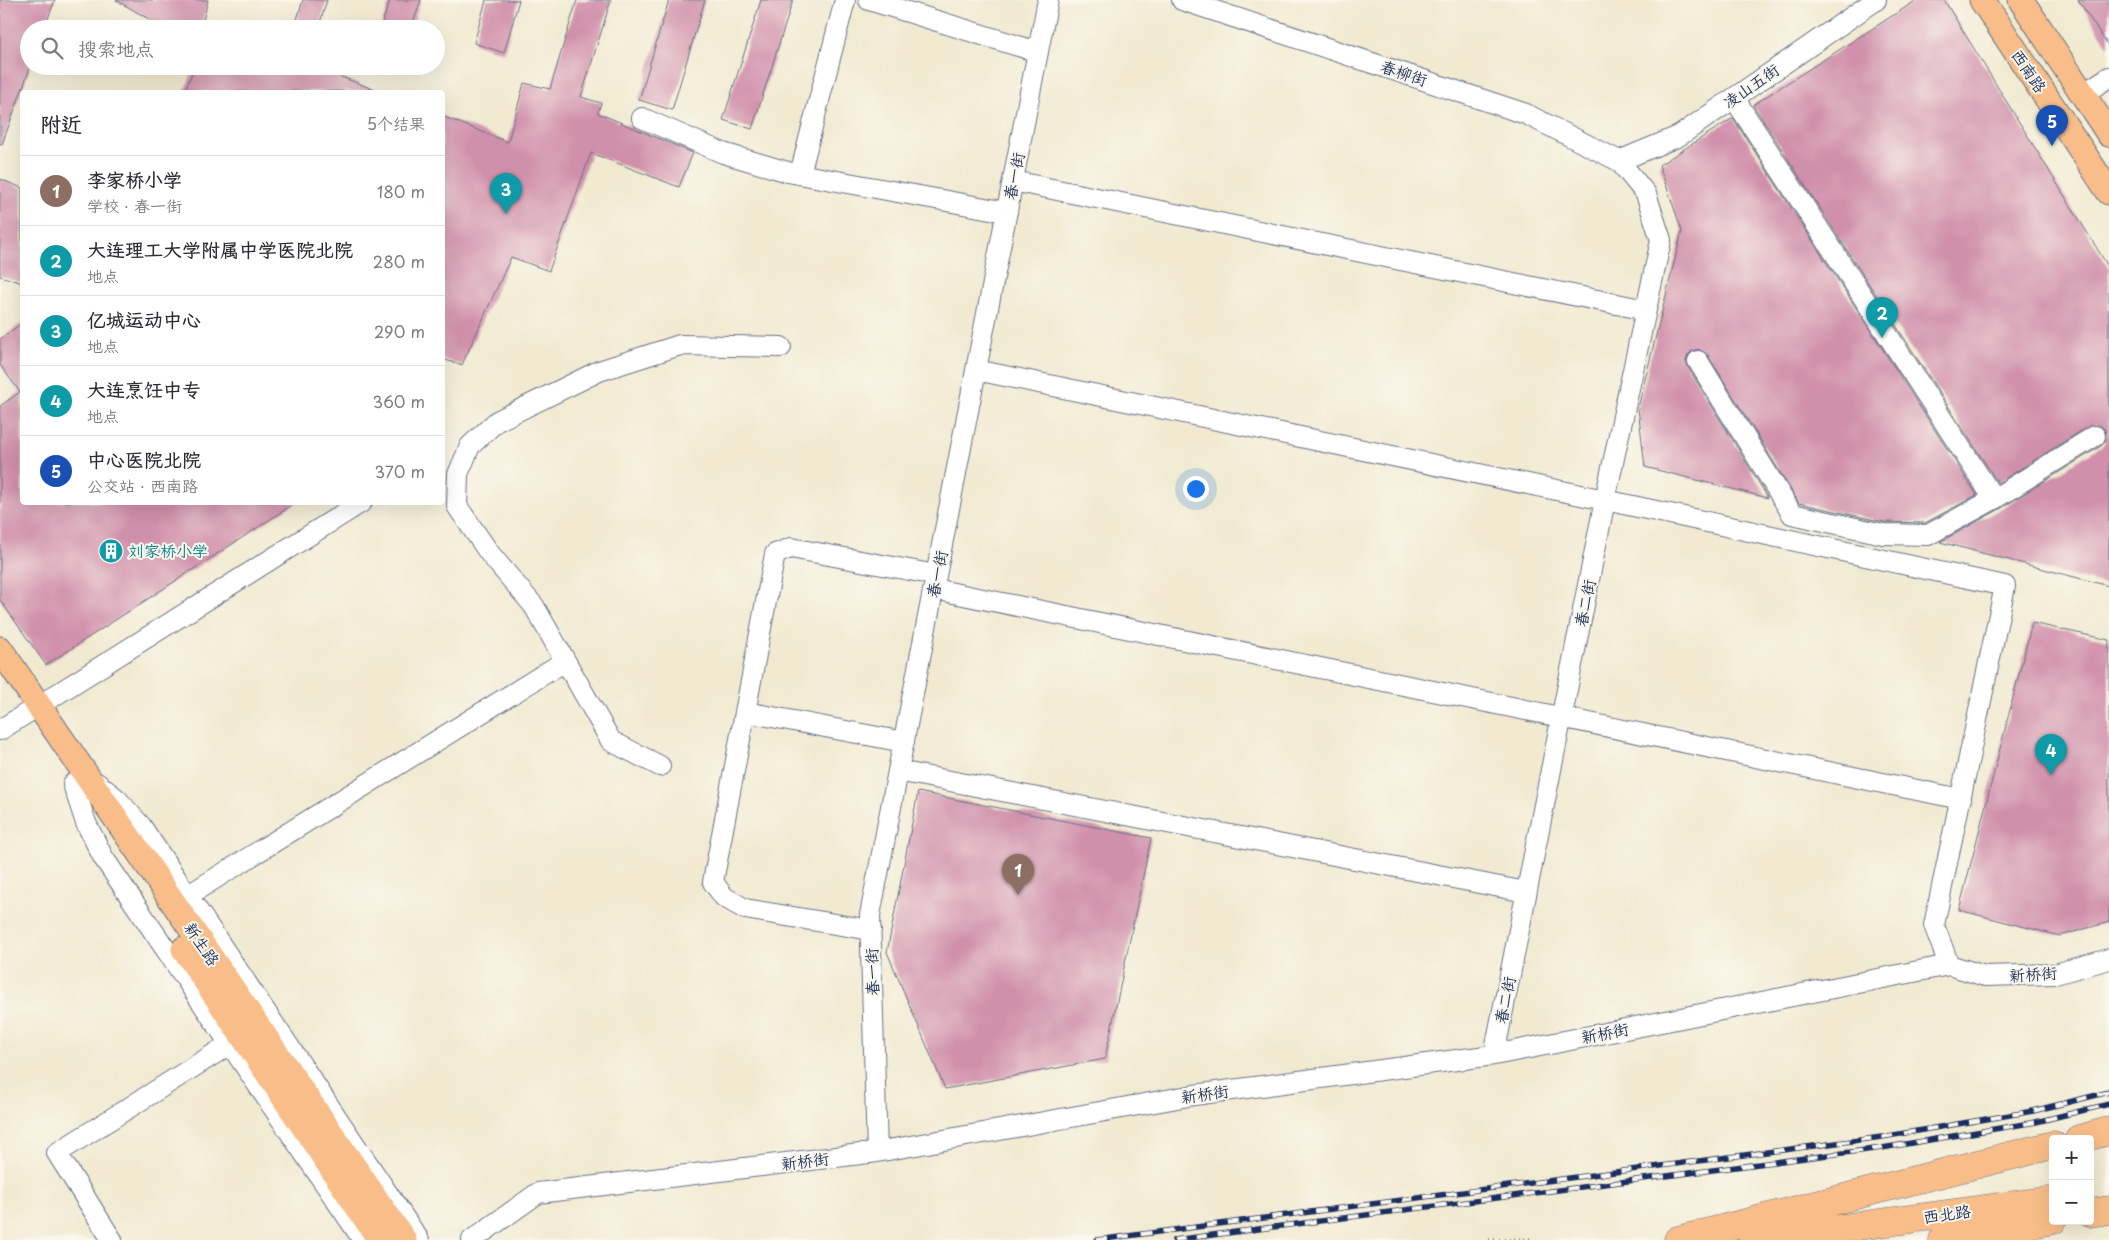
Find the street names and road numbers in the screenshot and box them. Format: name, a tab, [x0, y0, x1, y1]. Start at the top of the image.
street label: 西南路	[2006, 44, 2053, 97]
street label: 春柳街	[1378, 53, 1431, 91]
street label: 凌山五街	[1717, 57, 1784, 113]
street label: 春一街	[997, 150, 1029, 202]
street label: 春一街	[920, 548, 952, 600]
street label: 春二街	[1568, 577, 1600, 629]
street label: 新生路	[179, 917, 226, 970]
street label: 春一街	[858, 948, 884, 996]
street label: 新桥街	[2008, 959, 2058, 987]
street label: 春二街	[1488, 974, 1520, 1026]
street label: 新桥街	[1579, 1016, 1631, 1048]
street label: 新桥街	[1179, 1078, 1230, 1108]
street label: 新桥街	[780, 1145, 830, 1175]
street label: 西北路	[1921, 1198, 1972, 1228]

